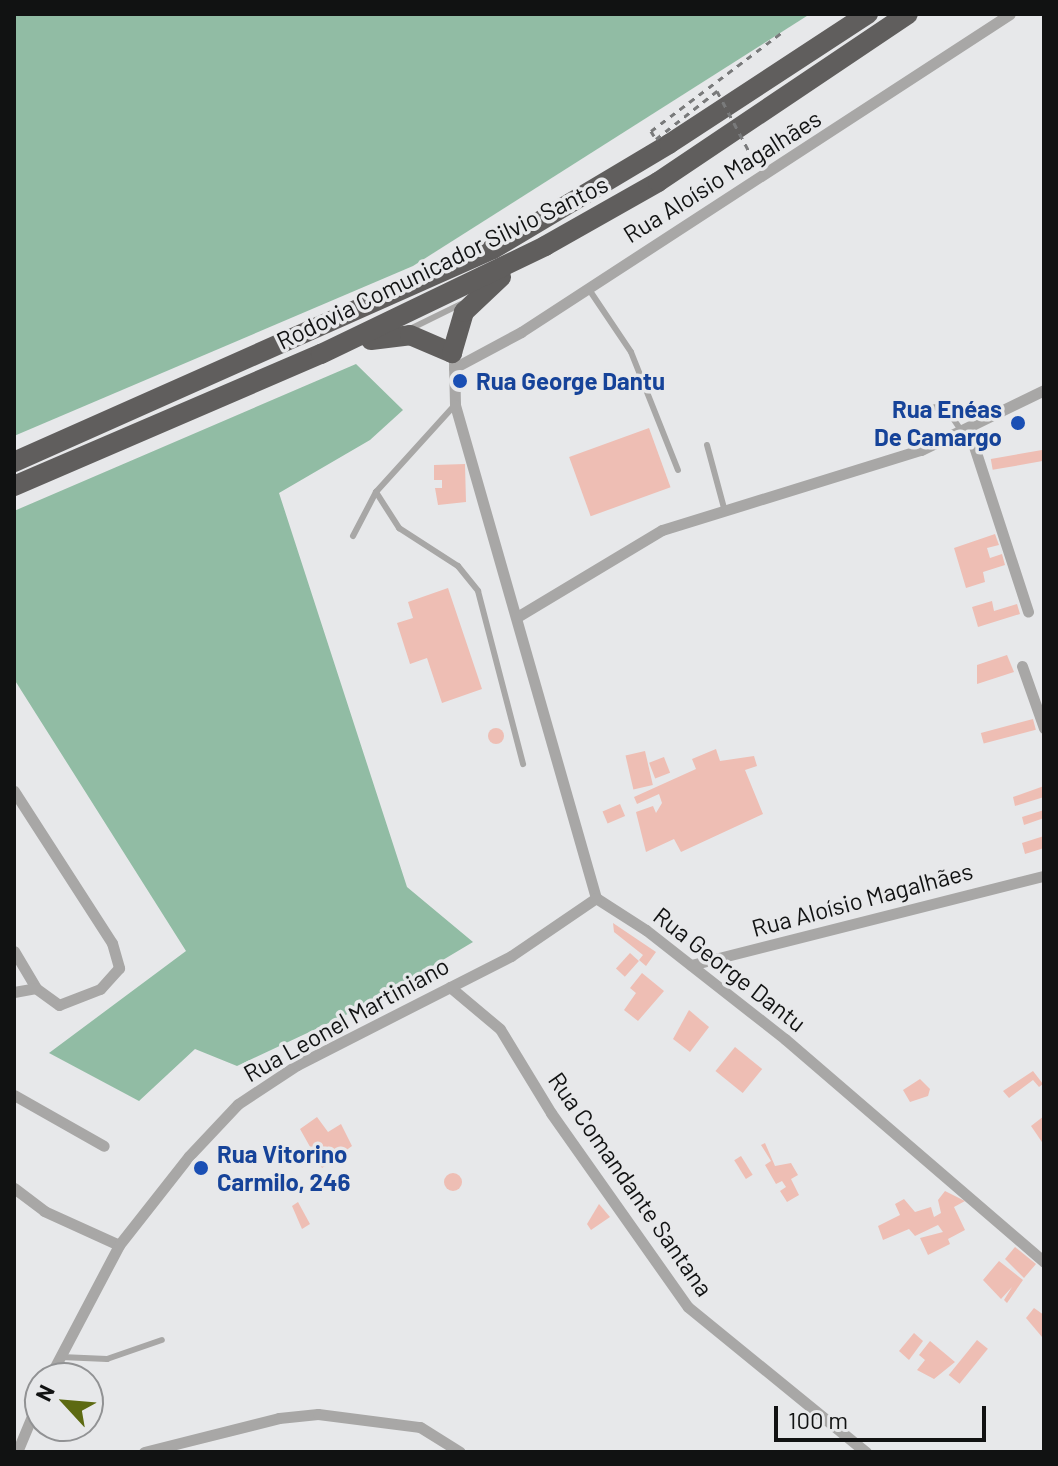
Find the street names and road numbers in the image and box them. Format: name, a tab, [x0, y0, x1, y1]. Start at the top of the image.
street label: Rua Aloísio Magalhães	[618, 103, 826, 249]
street label: Rodovia Comunicador Silvio Santos	[272, 169, 612, 355]
street label: Rua Aloísio Magalhães	[748, 856, 976, 942]
street label: Rua George Dantu	[648, 901, 812, 1037]
street label: Rua Leonel Martiniano	[238, 951, 454, 1087]
street label: Rua Comandante Santana	[543, 1066, 719, 1302]

